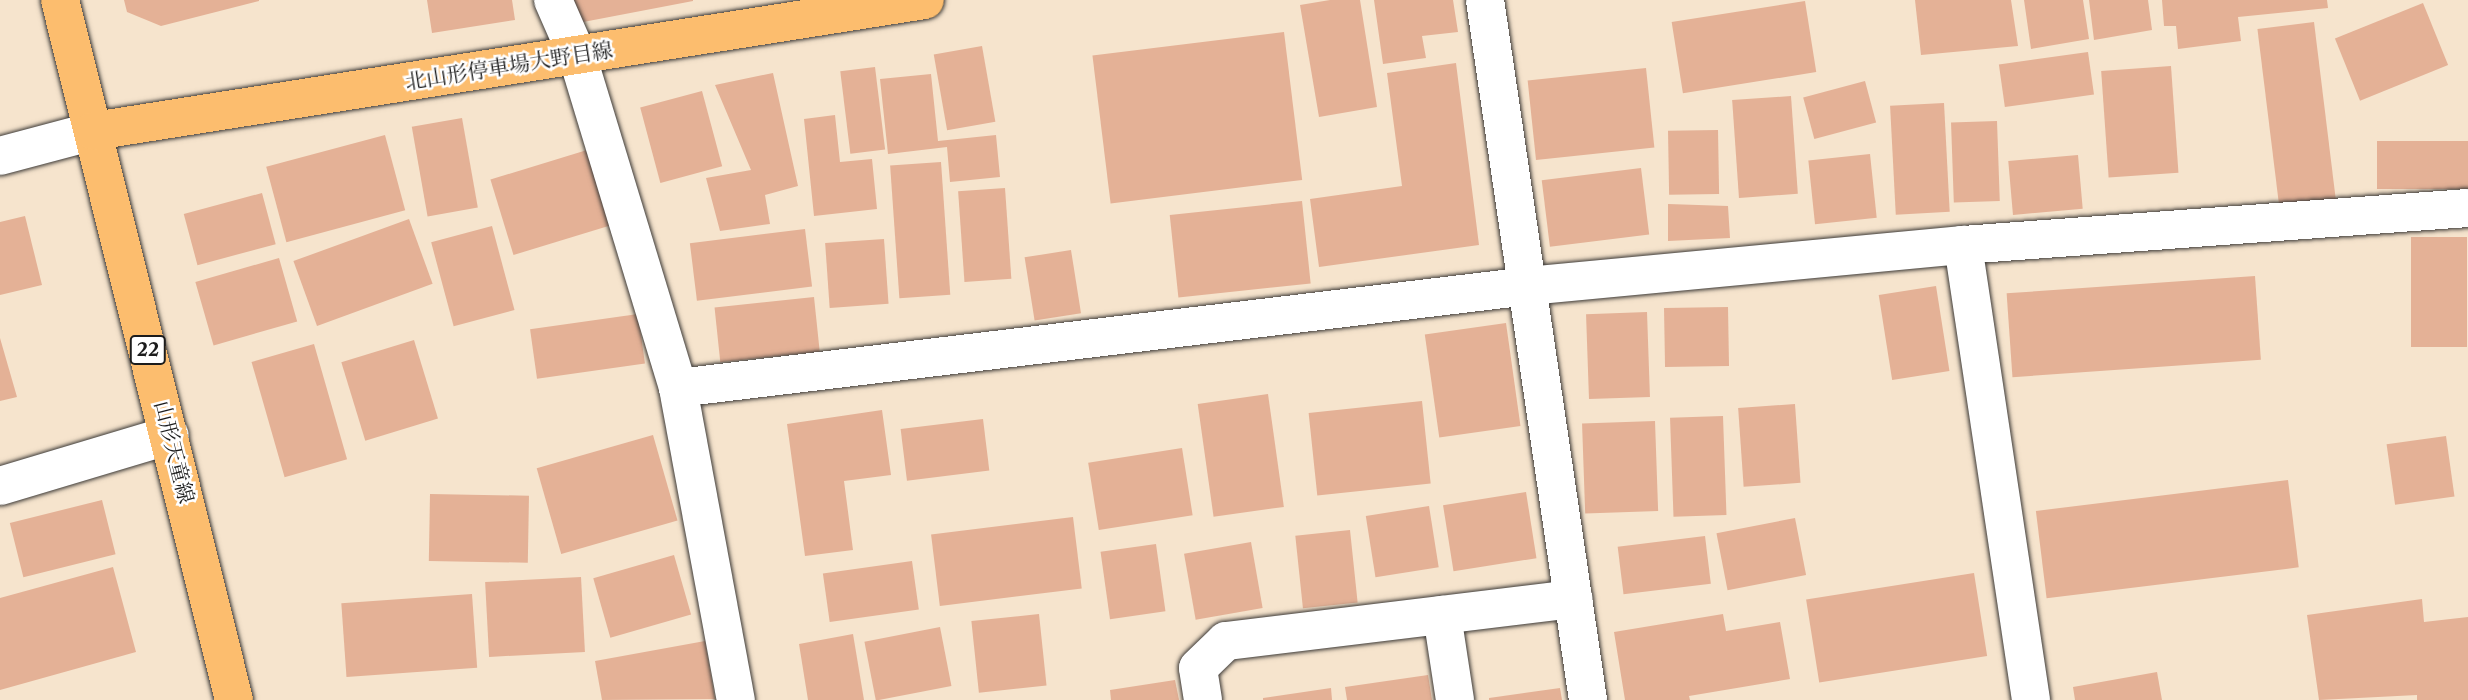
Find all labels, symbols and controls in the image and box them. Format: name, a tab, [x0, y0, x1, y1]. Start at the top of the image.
street label: 北山形停車場大野目線	[403, 37, 615, 95]
road number: 22	[129, 334, 167, 366]
street label: 山形天童線	[149, 398, 199, 506]

